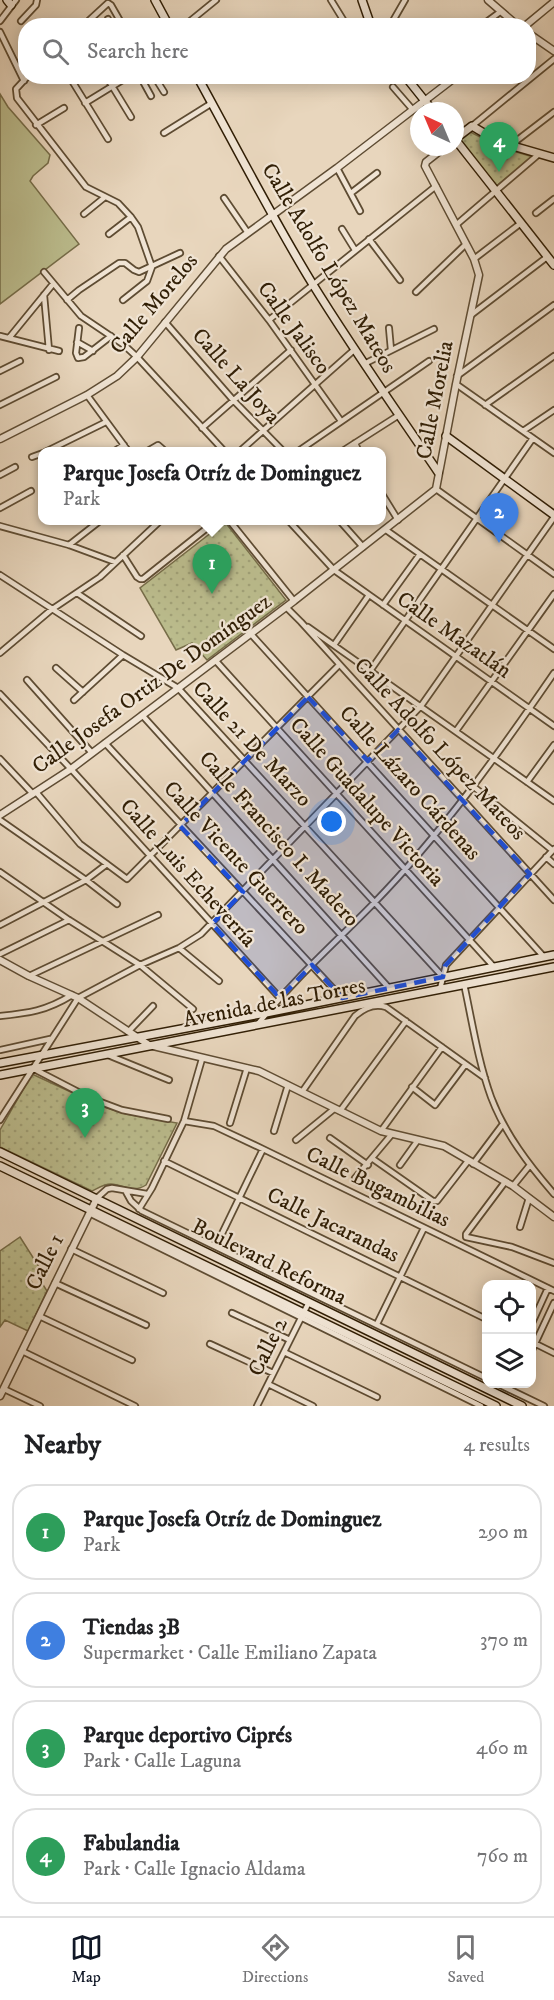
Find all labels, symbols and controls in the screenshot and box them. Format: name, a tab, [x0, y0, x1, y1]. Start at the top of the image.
search box	[18, 18, 536, 84]
icon: search	[39, 35, 72, 68]
text: Search here	[87, 38, 189, 65]
north arrow	[410, 102, 464, 156]
pin: 4	[480, 122, 518, 172]
street label: Calle Adolfo López Mateos	[256, 158, 402, 378]
street label: Calle Morelos	[104, 248, 204, 360]
street label: Calle Jalisco	[251, 276, 337, 380]
street label: Calle La Joya	[186, 322, 287, 430]
street label: Calle Morelia	[410, 338, 460, 462]
popup	[38, 447, 386, 525]
text: Parque Josefa Otríz de Dominguez	[63, 460, 361, 487]
text: Park	[63, 487, 100, 512]
pin: 2	[480, 494, 518, 543]
pin: 1	[192, 544, 232, 594]
street label: Calle Mazatlán	[391, 586, 517, 685]
street label: Calle Josefa Ortiz De Domínguez	[27, 588, 277, 780]
street label: Calle Adolfo López Mateos	[348, 652, 532, 846]
street label: Calle 21 De Marzo	[187, 675, 317, 813]
street label: Calle Lázaro Cárdenas	[333, 700, 487, 866]
street label: Calle Guadalupe Victoria	[284, 712, 451, 893]
street label: Calle Francisco I. Madero	[193, 746, 365, 932]
street label: Calle Vicente Guerrero	[158, 775, 314, 941]
street label: Calle Luis Echeverría	[114, 793, 262, 953]
your location	[317, 807, 346, 836]
street label: Avenida de las Torres	[181, 972, 367, 1034]
pin: 3	[66, 1088, 104, 1138]
street label: Calle Bugambilias	[302, 1140, 454, 1234]
street label: Calle Jacarandas	[262, 1181, 404, 1269]
street label: Boulevard Reforma	[187, 1213, 351, 1311]
street label: Calle 1	[20, 1230, 70, 1294]
map controls	[482, 1280, 536, 1388]
button: locate	[482, 1280, 536, 1334]
street label: Calle 2	[242, 1313, 294, 1381]
button: layers	[482, 1334, 536, 1388]
text: Nearby	[24, 1429, 101, 1462]
text: 4 results	[463, 1433, 530, 1458]
text: Parque Josefa Otríz de Dominguez	[83, 1506, 381, 1533]
text: 1	[42, 1520, 49, 1545]
text: 290 m	[478, 1520, 528, 1545]
text: Park	[83, 1533, 120, 1558]
text: Tiendas 3B	[83, 1614, 180, 1641]
text: 2	[41, 1628, 50, 1653]
text: 370 m	[480, 1628, 528, 1653]
text: Supermarket · Calle Emiliano Zapata	[83, 1641, 377, 1666]
text: Parque deportivo Ciprés	[83, 1722, 292, 1749]
text: 3	[42, 1736, 49, 1761]
text: 460 m	[476, 1736, 528, 1761]
text: Park · Calle Laguna	[83, 1749, 241, 1774]
text: Fabulandia	[83, 1830, 179, 1857]
text: 4	[40, 1844, 51, 1869]
text: 760 m	[477, 1844, 528, 1869]
text: Park · Calle Ignacio Aldama	[83, 1857, 306, 1882]
tab: Map	[70, 1931, 103, 1987]
tab: Directions	[242, 1931, 308, 1987]
tab: Saved	[448, 1931, 484, 1987]

